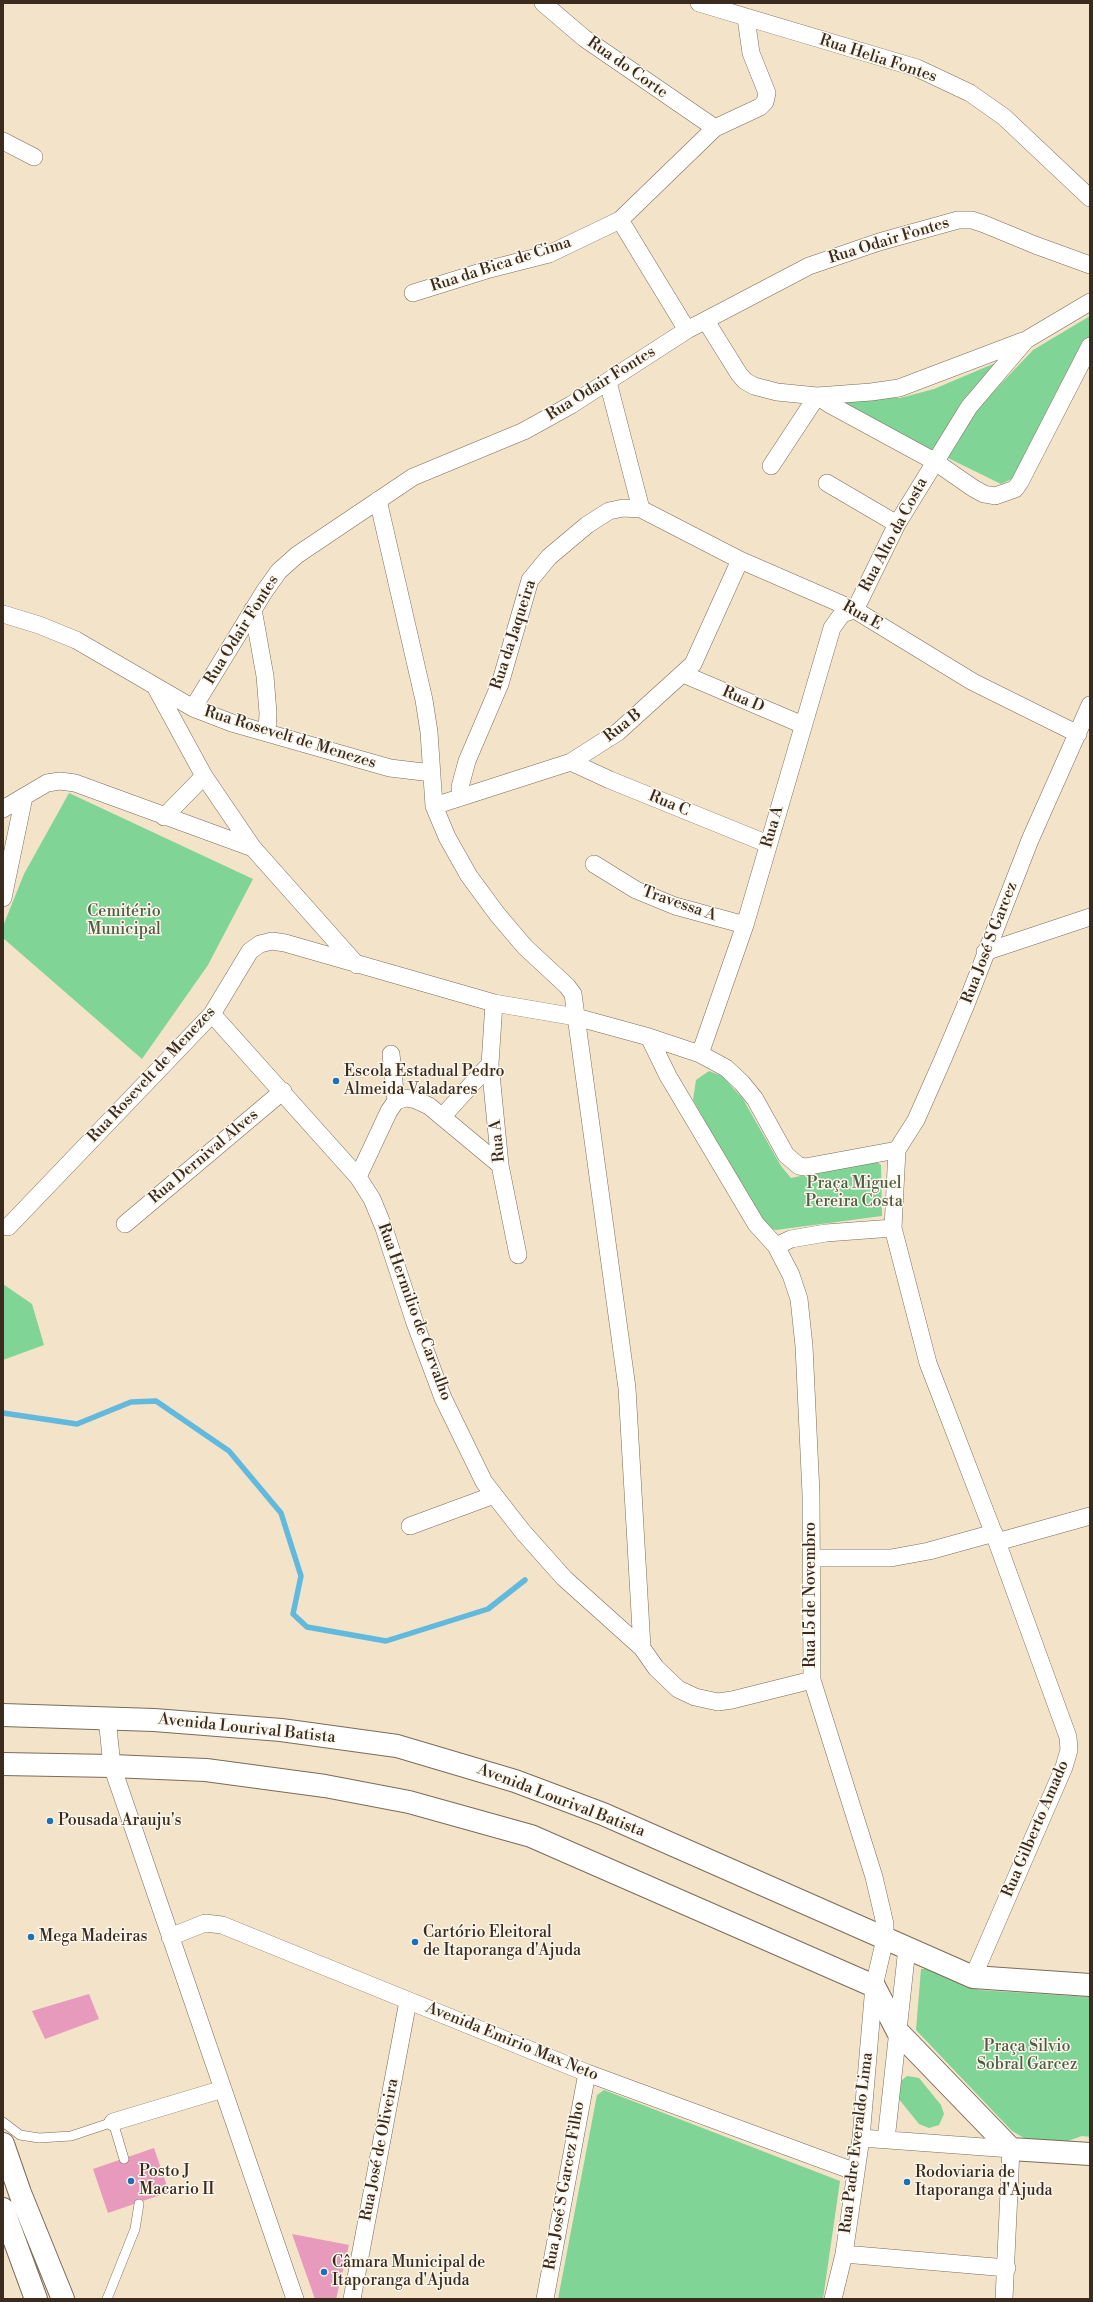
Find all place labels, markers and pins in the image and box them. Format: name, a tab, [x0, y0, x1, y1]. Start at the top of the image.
place label: Escola Estadual Pedro Almeida Valadares	[344, 1062, 505, 1100]
marker: Escola Estadual Pedro Almeida Valadares	[331, 1076, 341, 1086]
place label: Pousada Arauju's	[58, 1811, 182, 1831]
marker: Pousada Arauju's	[45, 1816, 55, 1826]
place label: Cartório Eleitoral de Itaporanga d'Ajuda	[423, 1923, 581, 1961]
place label: Mega Madeiras	[39, 1927, 148, 1947]
marker: Mega Madeiras	[26, 1932, 36, 1942]
marker: Cartório Eleitoral de Itaporanga d'Ajuda	[410, 1937, 420, 1947]
place label: Posto J Macario II	[139, 2162, 214, 2200]
place label: Rodoviaria de Itaporanga d'Ajuda	[915, 2163, 1053, 2201]
marker: Posto J Macario II	[126, 2176, 136, 2186]
marker: Rodoviaria de Itaporanga d'Ajuda	[902, 2177, 912, 2187]
place label: Câmara Municipal de Itaporanga d'Ajuda	[332, 2253, 485, 2291]
marker: Câmara Municipal de Itaporanga d'Ajuda	[319, 2267, 329, 2277]

